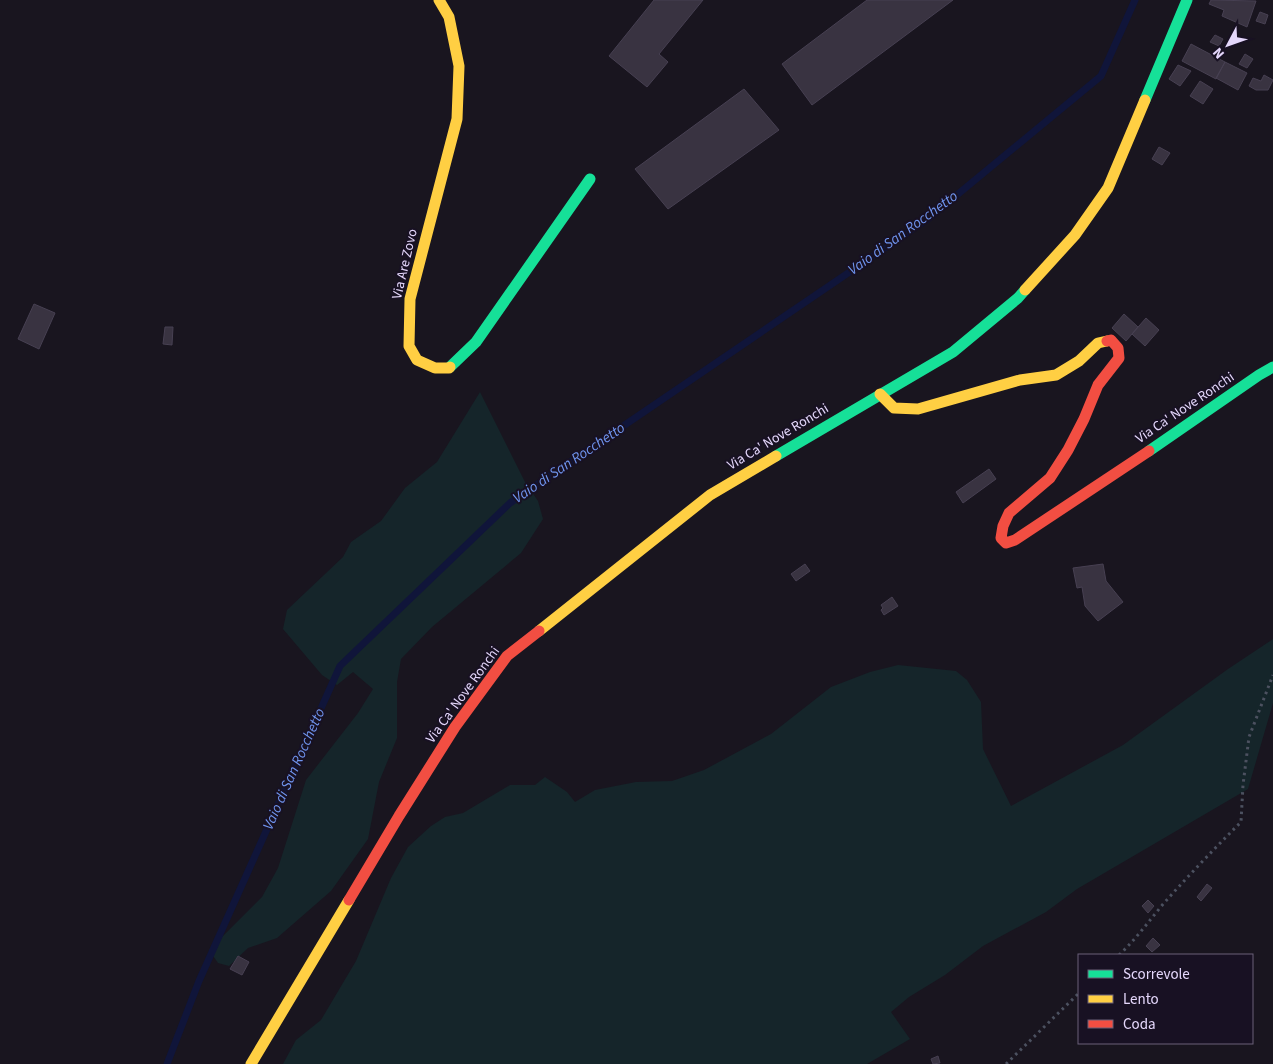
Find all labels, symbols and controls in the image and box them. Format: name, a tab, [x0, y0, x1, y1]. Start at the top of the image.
north arrow	[1203, 20, 1253, 70]
text: N	[1208, 43, 1230, 63]
water label: Vaio di San Rocchetto	[844, 186, 962, 280]
street label: Via Are Zovo	[387, 227, 423, 301]
street label: Via Ca' Nove Ronchi	[1132, 368, 1238, 448]
street label: Via Ca' Nove Ronchi	[723, 399, 833, 475]
water label: Vaio di San Rocchetto	[509, 417, 630, 508]
street label: Via Ca' Nove Ronchi	[421, 643, 505, 747]
water label: Vaio di San Rocchetto	[258, 705, 330, 833]
legend	[1078, 954, 1253, 1044]
text: Scorrevole	[1123, 964, 1190, 985]
text: Lento	[1123, 989, 1159, 1010]
text: Coda	[1123, 1014, 1156, 1035]

